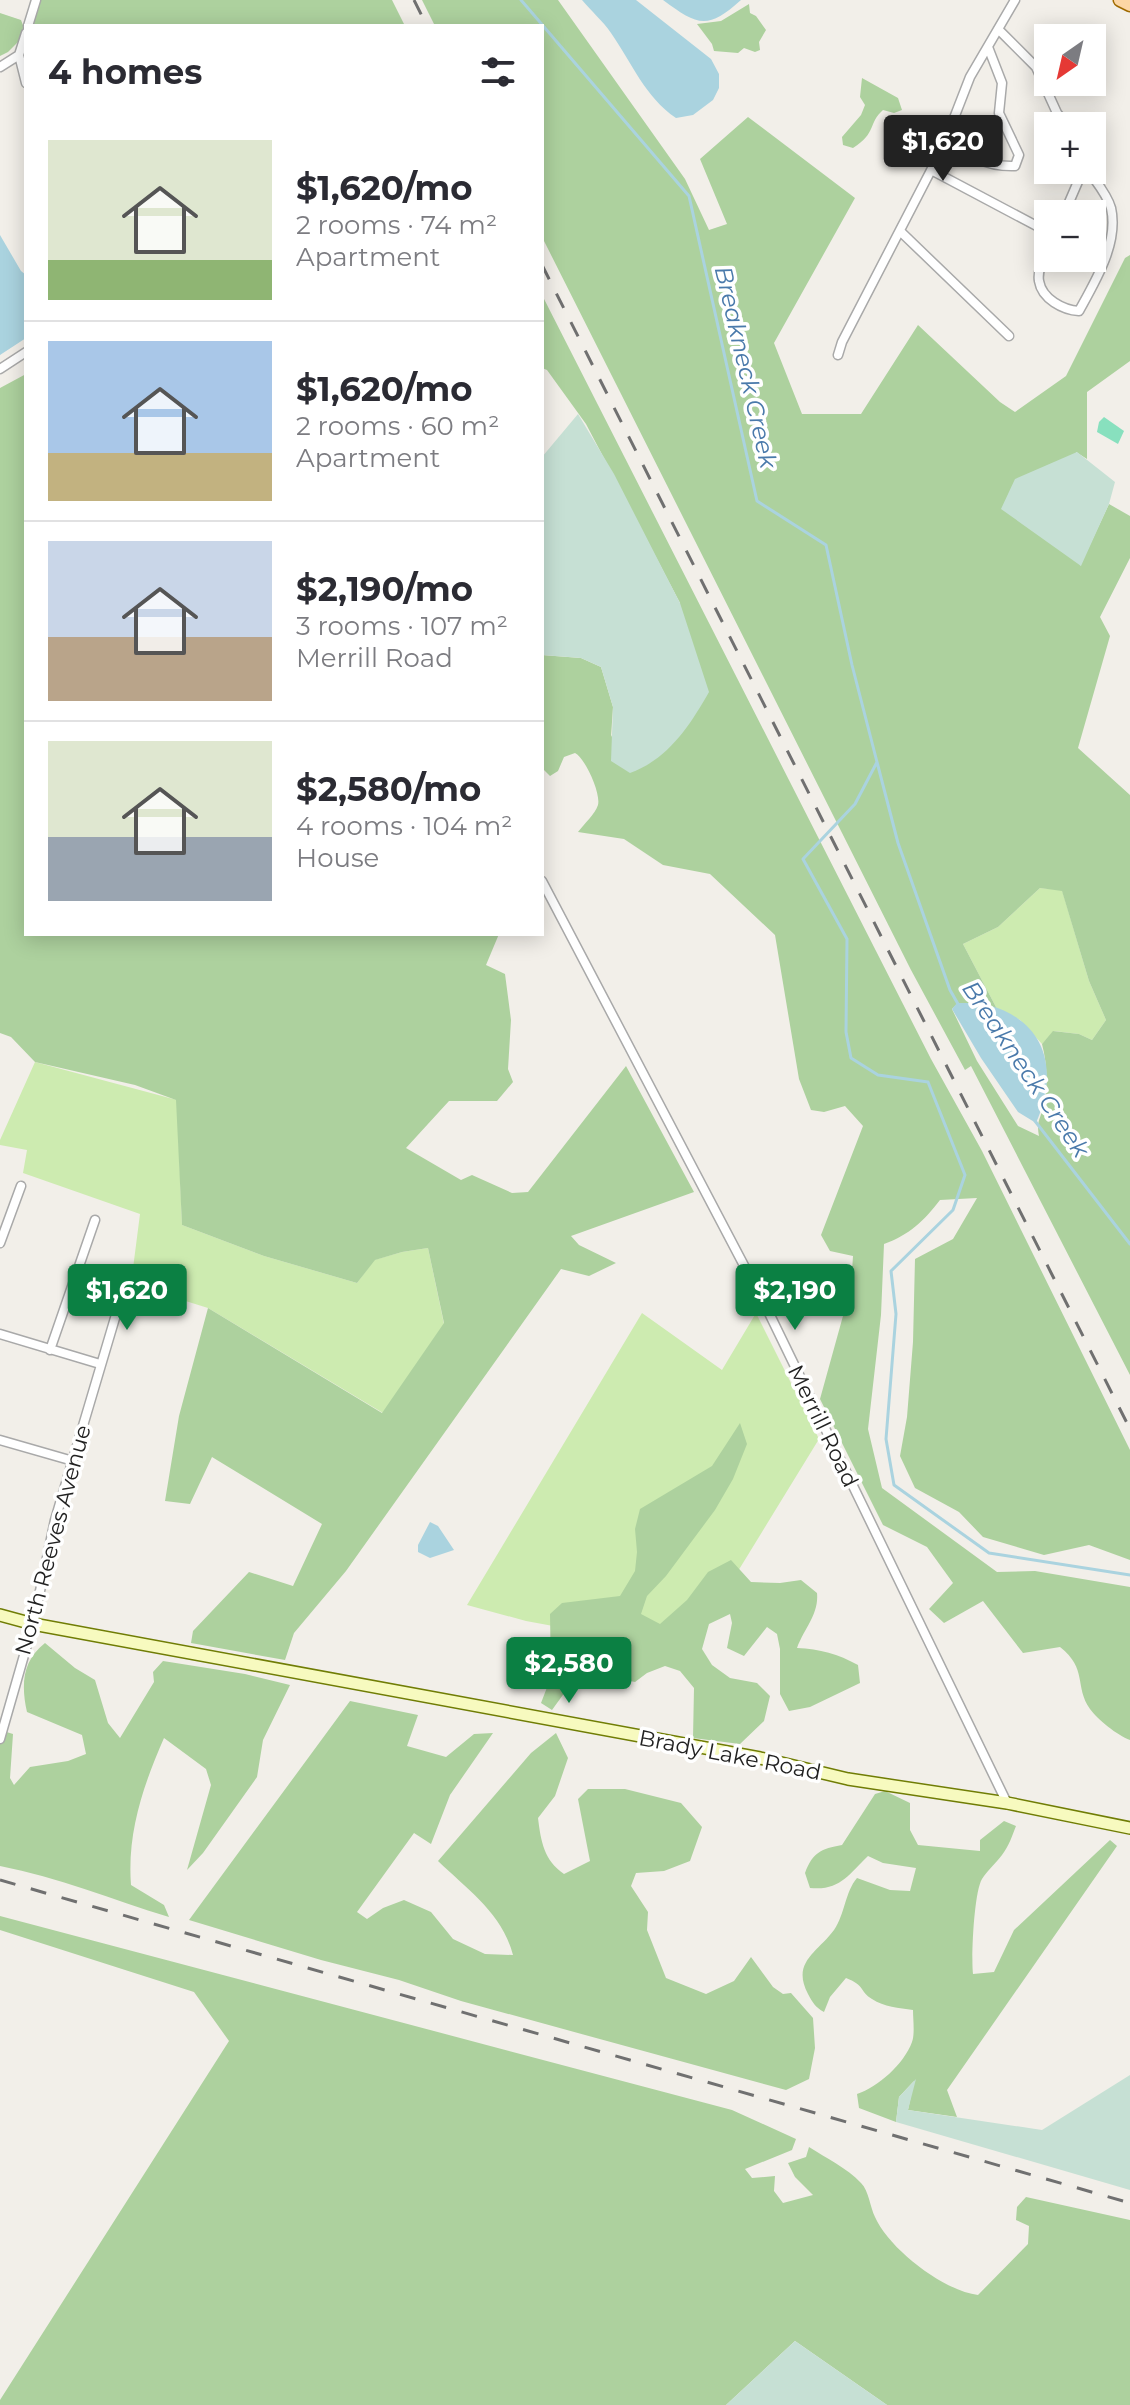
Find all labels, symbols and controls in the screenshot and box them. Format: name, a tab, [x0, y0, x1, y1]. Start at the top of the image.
north arrow	[1034, 24, 1106, 96]
map controls	[1034, 24, 1106, 272]
icon: filters	[476, 50, 520, 94]
text: 4 homes	[48, 51, 202, 93]
button: +	[1034, 112, 1106, 184]
pin: $1,620	[878, 115, 1008, 183]
text: $1,620	[902, 125, 984, 157]
text: $1,620/mo	[296, 167, 473, 209]
icon: home	[112, 172, 208, 268]
button: −	[1034, 200, 1106, 272]
text: 2 rooms · 74 m²	[296, 209, 497, 241]
text: Apartment	[296, 241, 440, 273]
water label: Breakneck Creek	[709, 263, 784, 473]
text: $1,620/mo	[296, 368, 473, 410]
icon: home	[112, 373, 208, 469]
text: 2 rooms · 60 m²	[296, 410, 499, 442]
text: Apartment	[296, 442, 440, 474]
text: $2,190/mo	[296, 568, 473, 610]
icon: home	[112, 573, 208, 669]
text: 3 rooms · 107 m²	[296, 610, 508, 642]
text: Merrill Road	[296, 642, 453, 674]
text: $2,580/mo	[296, 768, 481, 810]
icon: home	[112, 773, 208, 869]
text: 4 rooms · 104 m²	[296, 810, 513, 842]
text: House	[296, 842, 379, 874]
water label: Breakneck Creek	[956, 975, 1097, 1164]
pin: $1,620	[62, 1264, 192, 1332]
pin: $2,190	[730, 1264, 860, 1332]
text: $1,620	[86, 1274, 168, 1306]
text: $2,190	[754, 1274, 836, 1306]
street label: Merrill Road	[782, 1360, 864, 1492]
street label: North Reeves Avenue	[9, 1422, 97, 1658]
pin: $2,580	[504, 1637, 634, 1705]
text: $2,580	[524, 1647, 614, 1679]
street label: Brady Lake Road	[637, 1724, 823, 1786]

